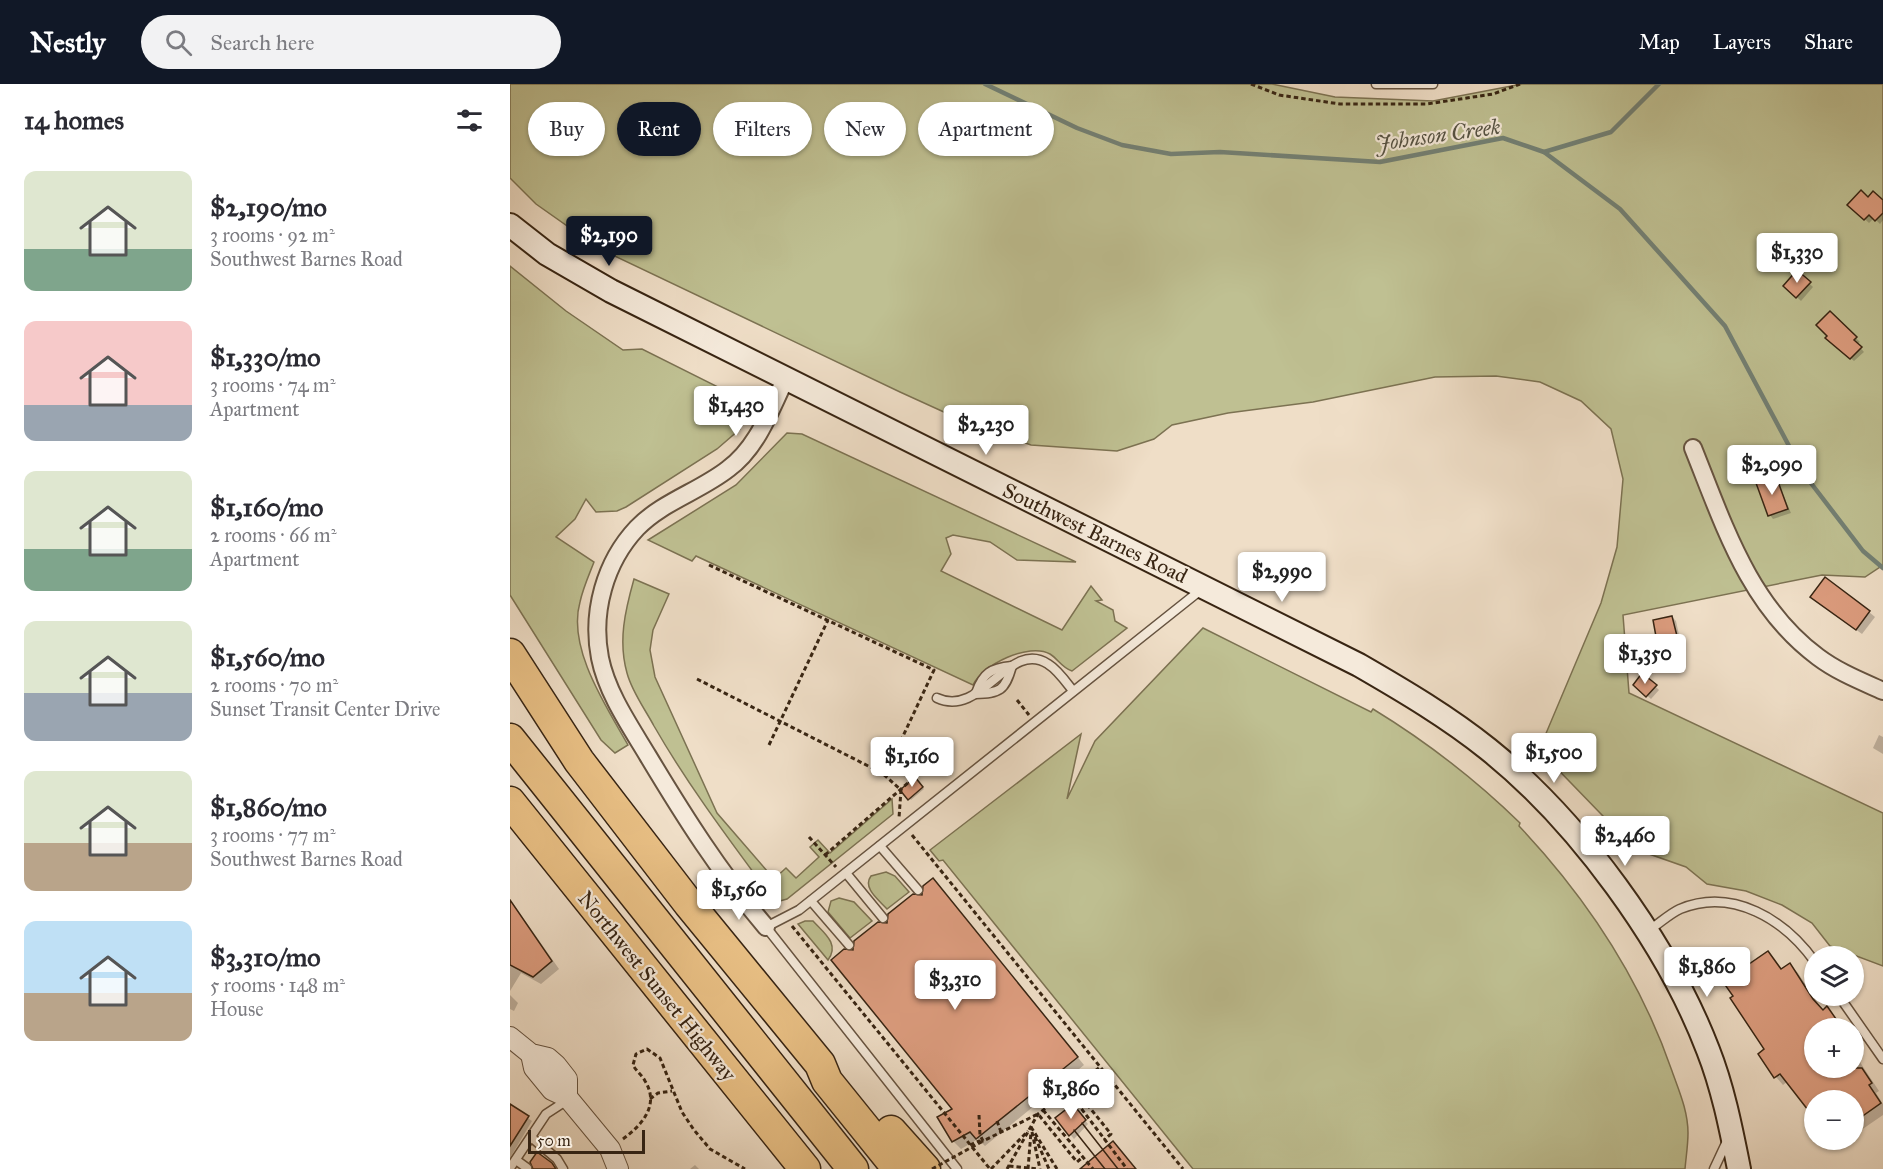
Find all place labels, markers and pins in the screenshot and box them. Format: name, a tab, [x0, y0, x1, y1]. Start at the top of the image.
pin: $2,190	[560, 216, 658, 267]
pin: $1,330	[1748, 233, 1846, 284]
pin: $1,430	[687, 386, 785, 437]
pin: $2,230	[937, 405, 1035, 456]
pin: $2,090	[1723, 445, 1821, 496]
pin: $2,990	[1233, 552, 1331, 603]
pin: $1,350	[1596, 634, 1694, 685]
pin: $1,500	[1505, 733, 1603, 784]
pin: $1,160	[863, 737, 961, 788]
pin: $2,460	[1576, 816, 1674, 867]
pin: $1,560	[690, 870, 788, 921]
pin: $1,860	[1658, 947, 1756, 998]
pin: $3,310	[906, 960, 1004, 1011]
pin: $1,860	[1022, 1069, 1120, 1120]

